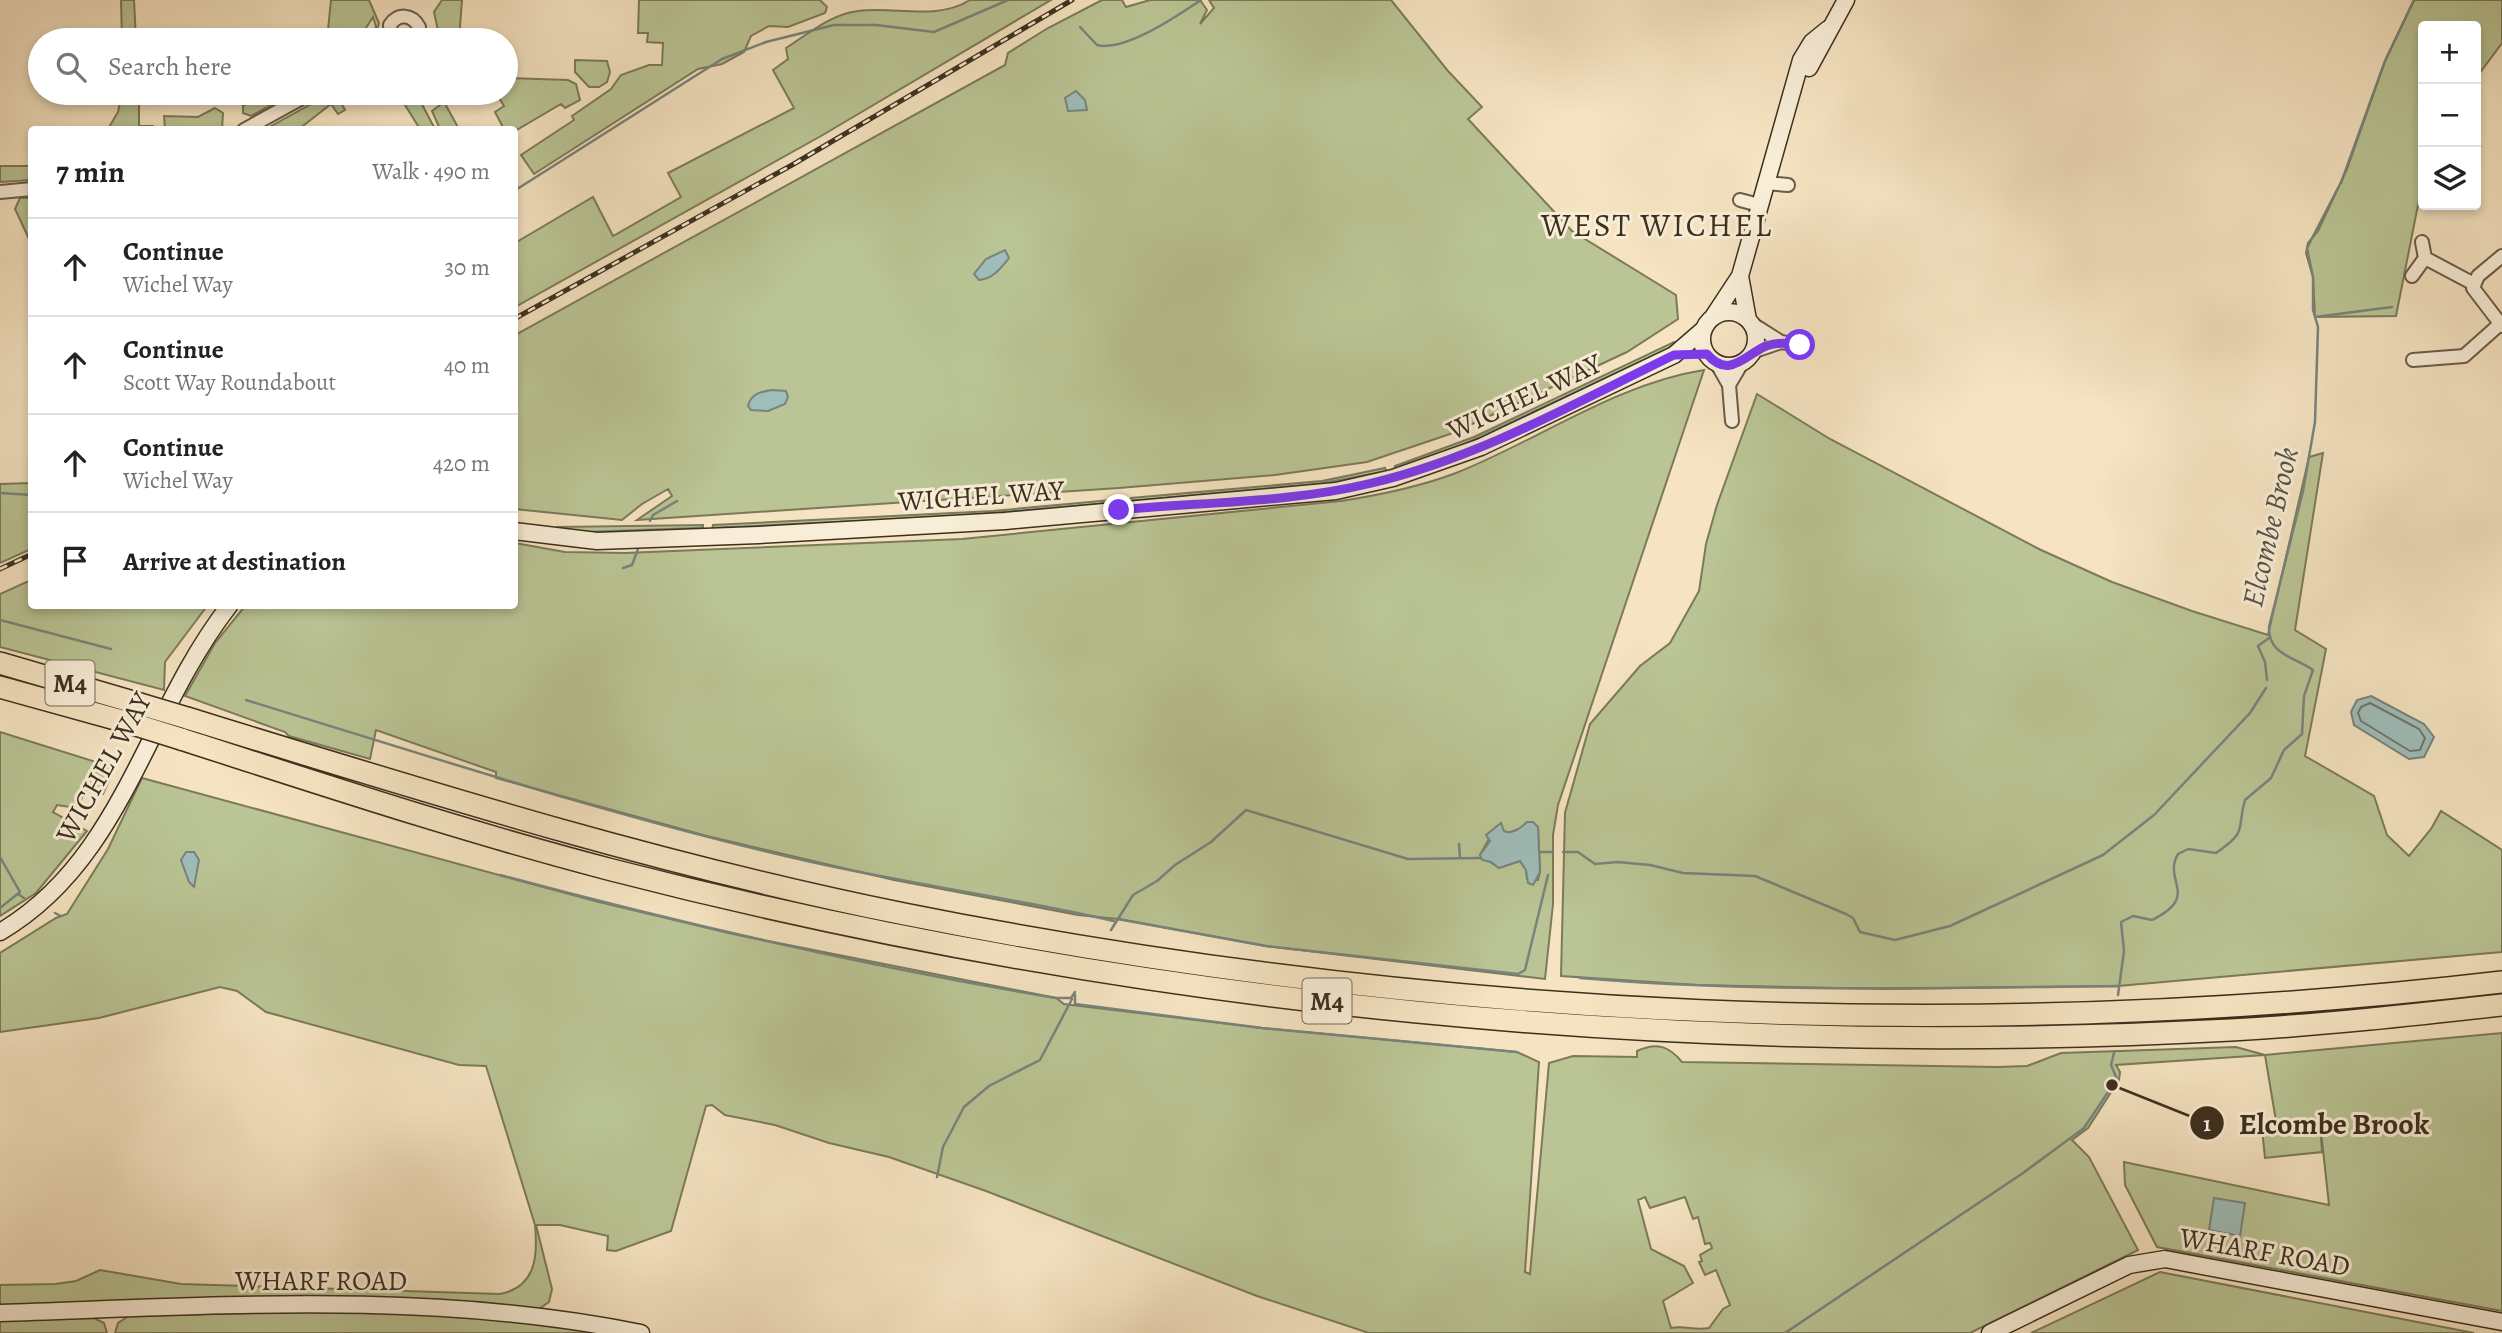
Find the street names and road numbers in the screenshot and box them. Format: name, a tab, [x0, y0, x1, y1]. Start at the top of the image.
street label: WICHEL WAY	[1440, 344, 1609, 450]
street label: WICHEL WAY	[896, 471, 1066, 521]
road number: M4	[46, 660, 94, 706]
street label: WICHEL WAY	[46, 685, 161, 850]
road number: M4	[1302, 978, 1352, 1024]
street label: WHARF ROAD	[2176, 1218, 2353, 1286]
street label: WHARF ROAD	[234, 1262, 407, 1300]

